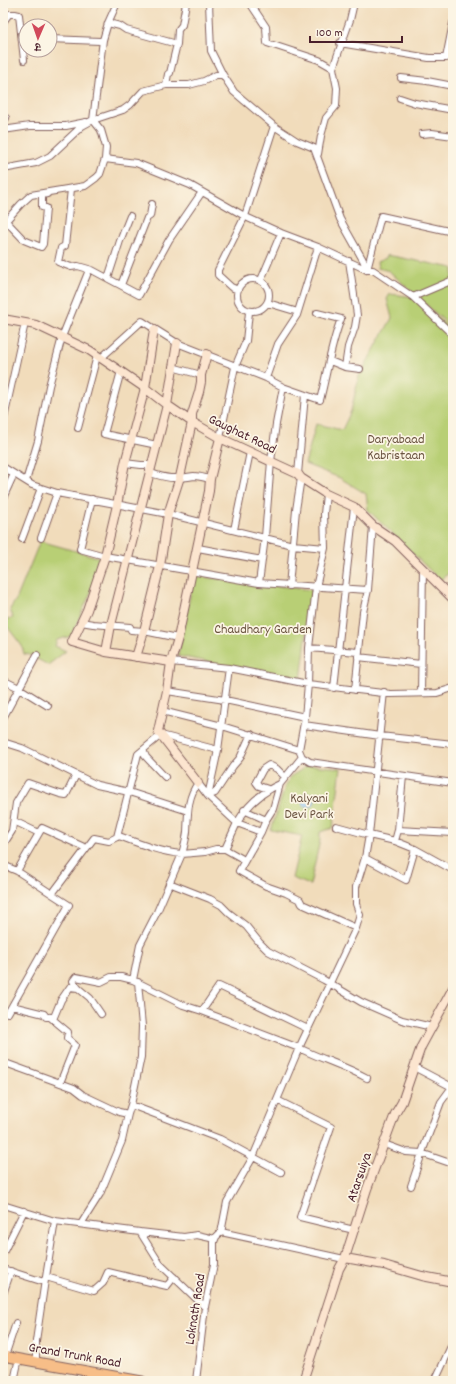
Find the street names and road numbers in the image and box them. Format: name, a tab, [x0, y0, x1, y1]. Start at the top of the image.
street label: Gaughat Road	[205, 410, 279, 460]
street label: Atarsuiya	[342, 1150, 378, 1205]
street label: Loknath Road	[180, 1272, 211, 1346]
street label: Grand Trunk Road	[27, 1338, 122, 1374]

